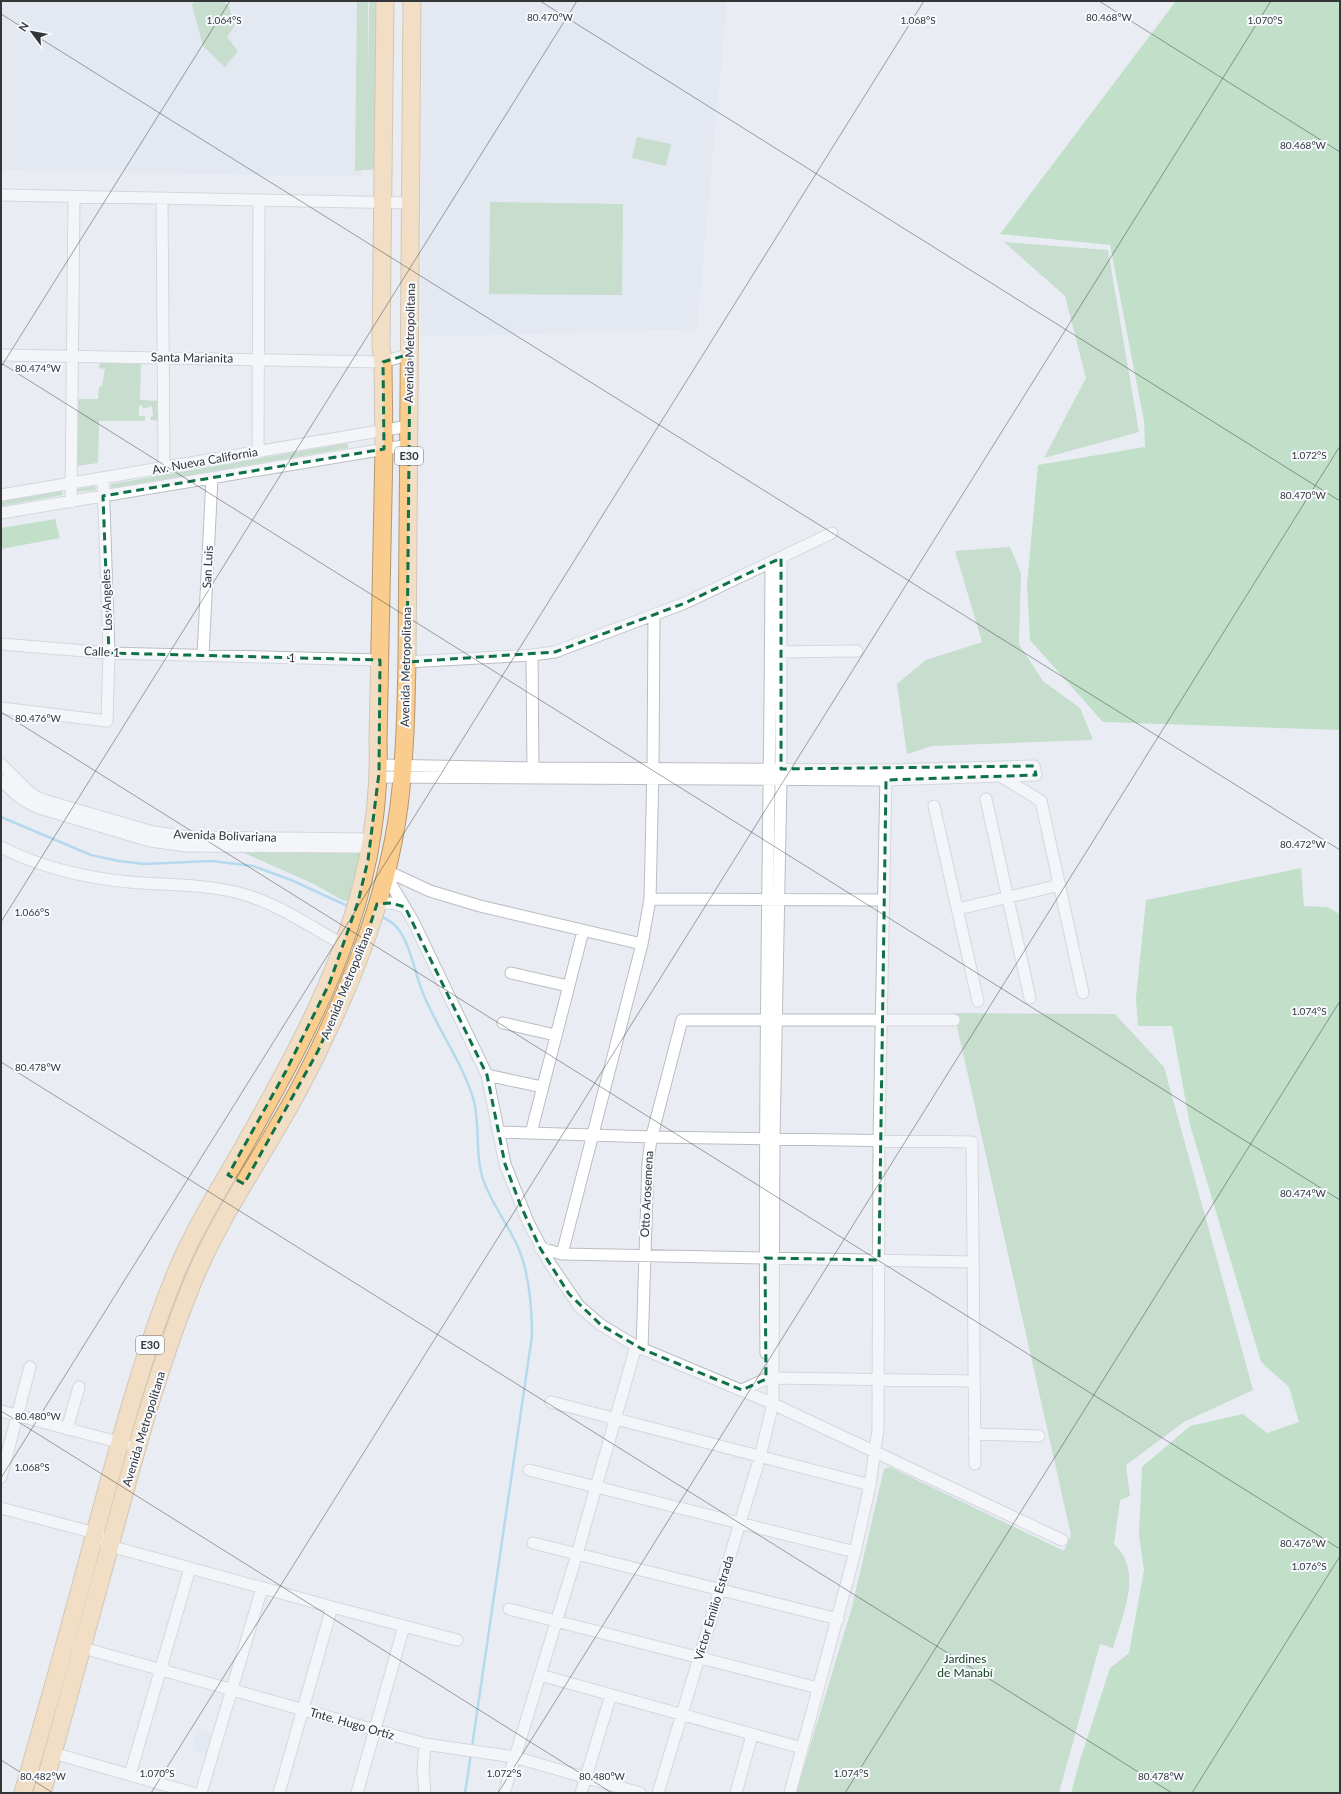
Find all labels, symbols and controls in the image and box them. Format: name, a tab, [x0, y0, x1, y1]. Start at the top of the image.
text: 80.470°W	[527, 11, 574, 23]
text: 80.468°W	[1086, 11, 1133, 23]
north arrow	[12, 12, 52, 52]
text: 1.064°S	[206, 14, 242, 26]
text: 1.068°S	[900, 14, 936, 26]
text: 1.070°S	[1247, 14, 1283, 26]
text: N	[15, 19, 31, 33]
text: 80.468°W	[1280, 139, 1327, 151]
street label: Avenida Metropolitana	[401, 283, 418, 403]
street label: Santa Marianita	[151, 349, 233, 366]
text: 80.474°W	[15, 362, 62, 374]
street label: Av. Nueva California	[151, 444, 259, 477]
road number: E30	[395, 447, 423, 465]
text: 1.072°S	[1291, 449, 1327, 461]
text: 80.470°W	[1280, 489, 1327, 501]
street label: San Luis	[199, 545, 216, 589]
street label: Los Angeles	[98, 569, 115, 631]
street label: Avenida Metropolitana	[397, 607, 414, 727]
street label: Calle 1	[84, 643, 120, 660]
street label: 1	[288, 650, 296, 665]
text: 80.476°W	[15, 712, 62, 724]
street label: Avenida Bolivariana	[173, 826, 277, 845]
text: 80.472°W	[1280, 838, 1327, 850]
text: 1.066°S	[14, 906, 50, 918]
street label: Avenida Metropolitana	[317, 924, 376, 1041]
text: 1.074°S	[1291, 1005, 1327, 1017]
text: 80.478°W	[15, 1061, 62, 1073]
street label: Otto Arosemena	[637, 1150, 656, 1238]
text: 80.474°W	[1280, 1187, 1327, 1199]
road number: E30	[136, 1336, 164, 1354]
street label: Avenida Metropolitana	[119, 1369, 168, 1488]
text: 80.480°W	[15, 1410, 62, 1422]
text: 1.068°S	[14, 1461, 50, 1473]
text: 80.476°W	[1280, 1537, 1327, 1549]
street label: Víctor Emilio Estrada	[690, 1553, 737, 1662]
text: 1.076°S	[1291, 1560, 1327, 1572]
park label: Jardines de Manabí	[937, 1651, 994, 1680]
street label: Tnte. Hugo Ortíz	[308, 1704, 397, 1743]
text: 1.070°S	[139, 1767, 175, 1779]
text: 1.072°S	[486, 1767, 522, 1779]
text: 1.074°S	[833, 1767, 869, 1779]
text: 80.482°W	[20, 1770, 67, 1782]
text: 80.480°W	[579, 1770, 626, 1782]
text: 80.478°W	[1138, 1770, 1185, 1782]

